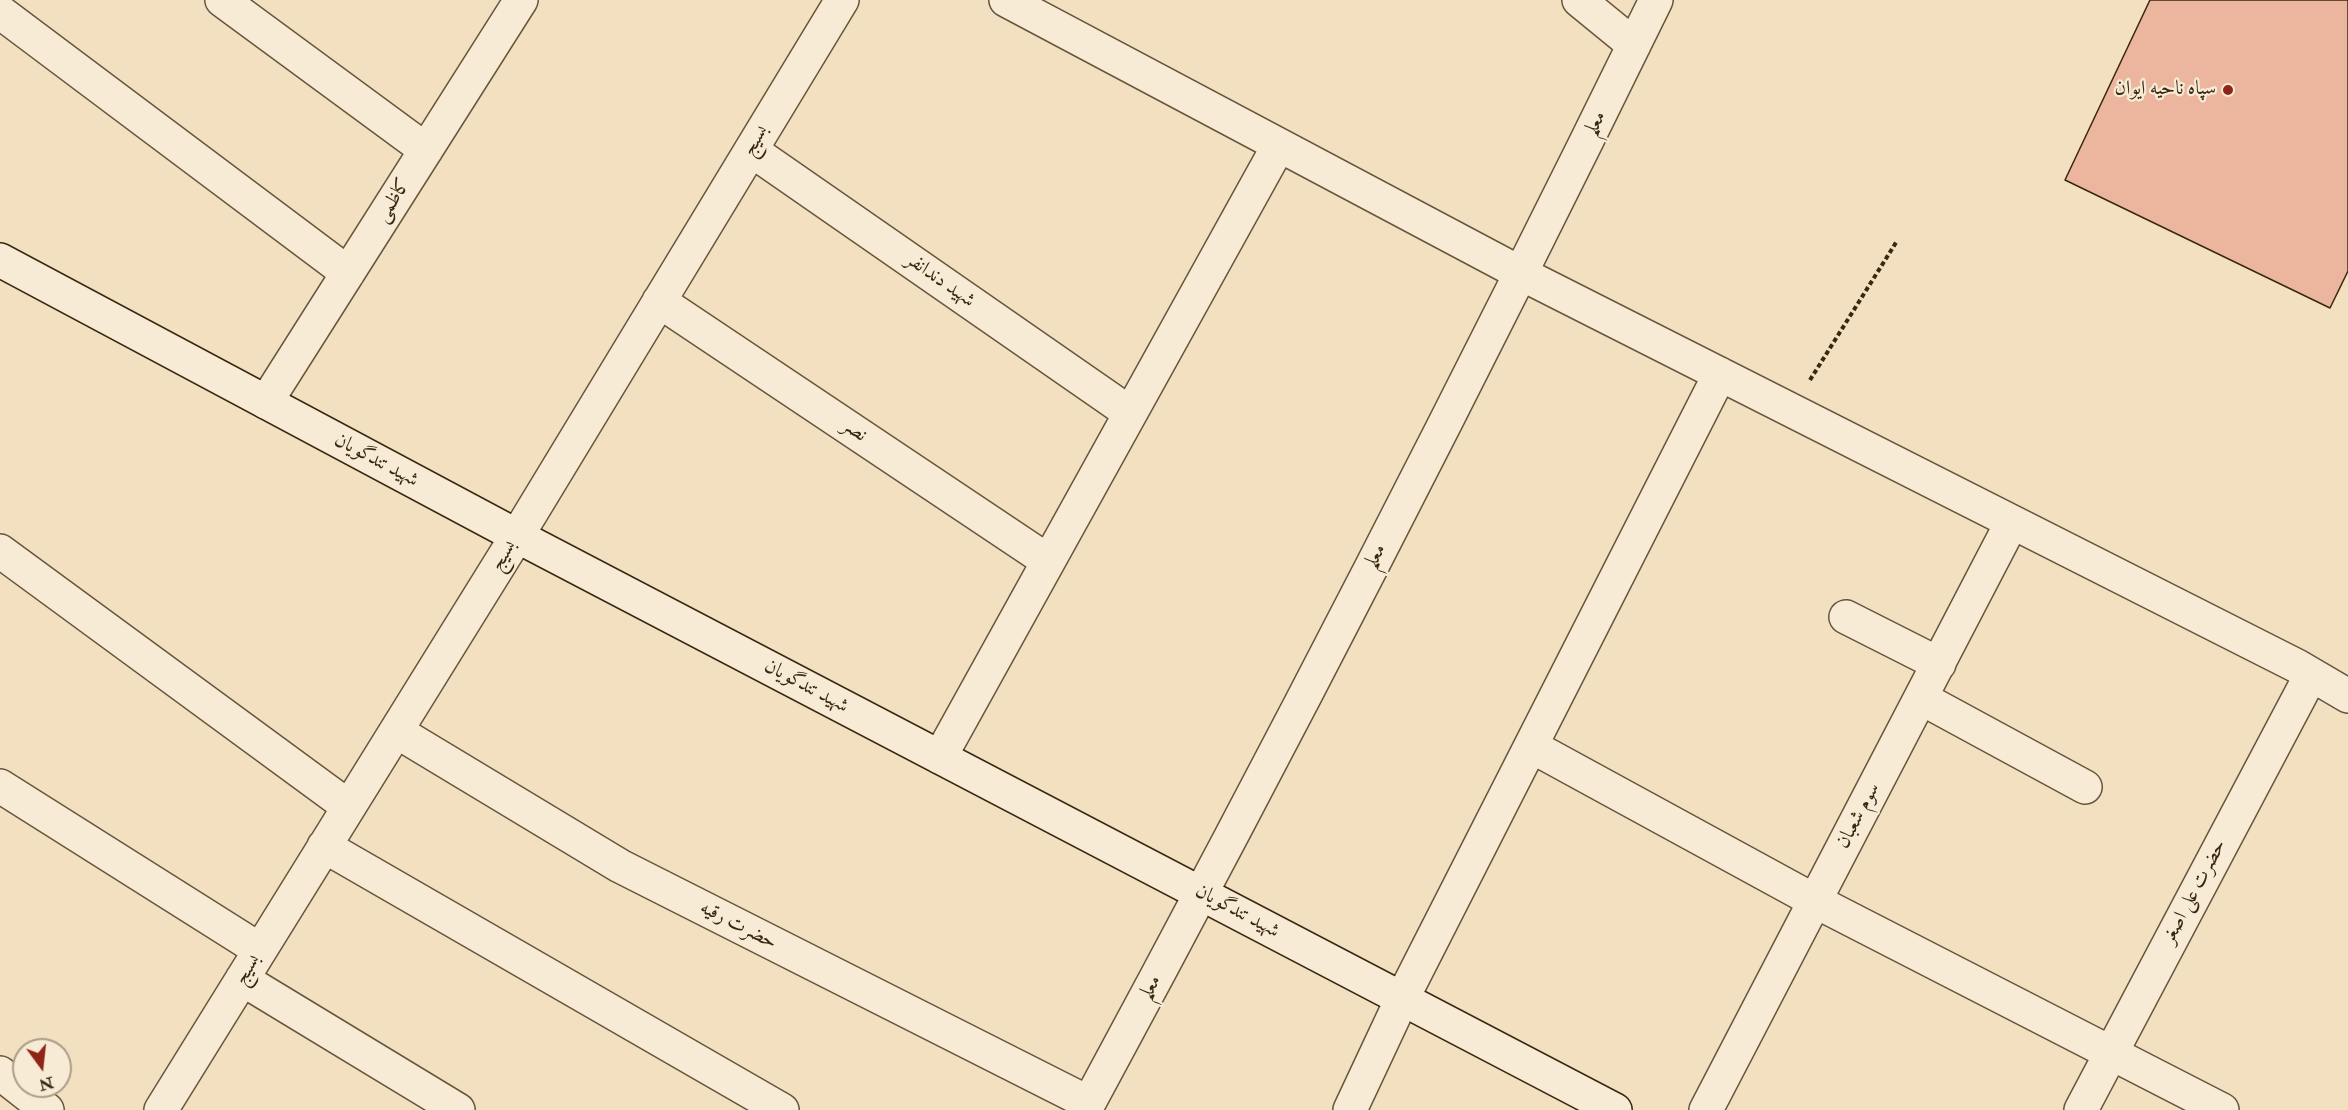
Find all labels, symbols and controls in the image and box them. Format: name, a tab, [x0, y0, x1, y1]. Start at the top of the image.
place label: سپاه ناحیه ایوان	[2115, 78, 2216, 102]
marker: سپاه ناحیه ایوان	[2221, 83, 2235, 97]
street label: معلم	[1580, 108, 1612, 140]
street label: بسیج	[738, 121, 774, 161]
street label: کاظمی	[371, 174, 417, 228]
street label: شهید دندانفر	[901, 248, 979, 314]
street label: نصر	[837, 414, 871, 448]
street label: شهید تندگویان	[330, 429, 422, 493]
street label: بسیج	[485, 536, 523, 576]
street label: معلم	[1360, 541, 1392, 573]
street label: شهید تندگویان	[760, 655, 852, 719]
street label: سوم شعبان	[1832, 779, 1886, 853]
street label: حضرت علی اصغر	[2157, 836, 2233, 948]
street label: شهید تندگویان	[1191, 880, 1283, 944]
street label: حضرت رقیه	[695, 896, 781, 956]
street label: بسیج	[229, 950, 267, 990]
street label: معلم	[1135, 971, 1167, 1005]
north arrow	[12, 1038, 72, 1098]
text: N	[37, 1072, 56, 1095]

